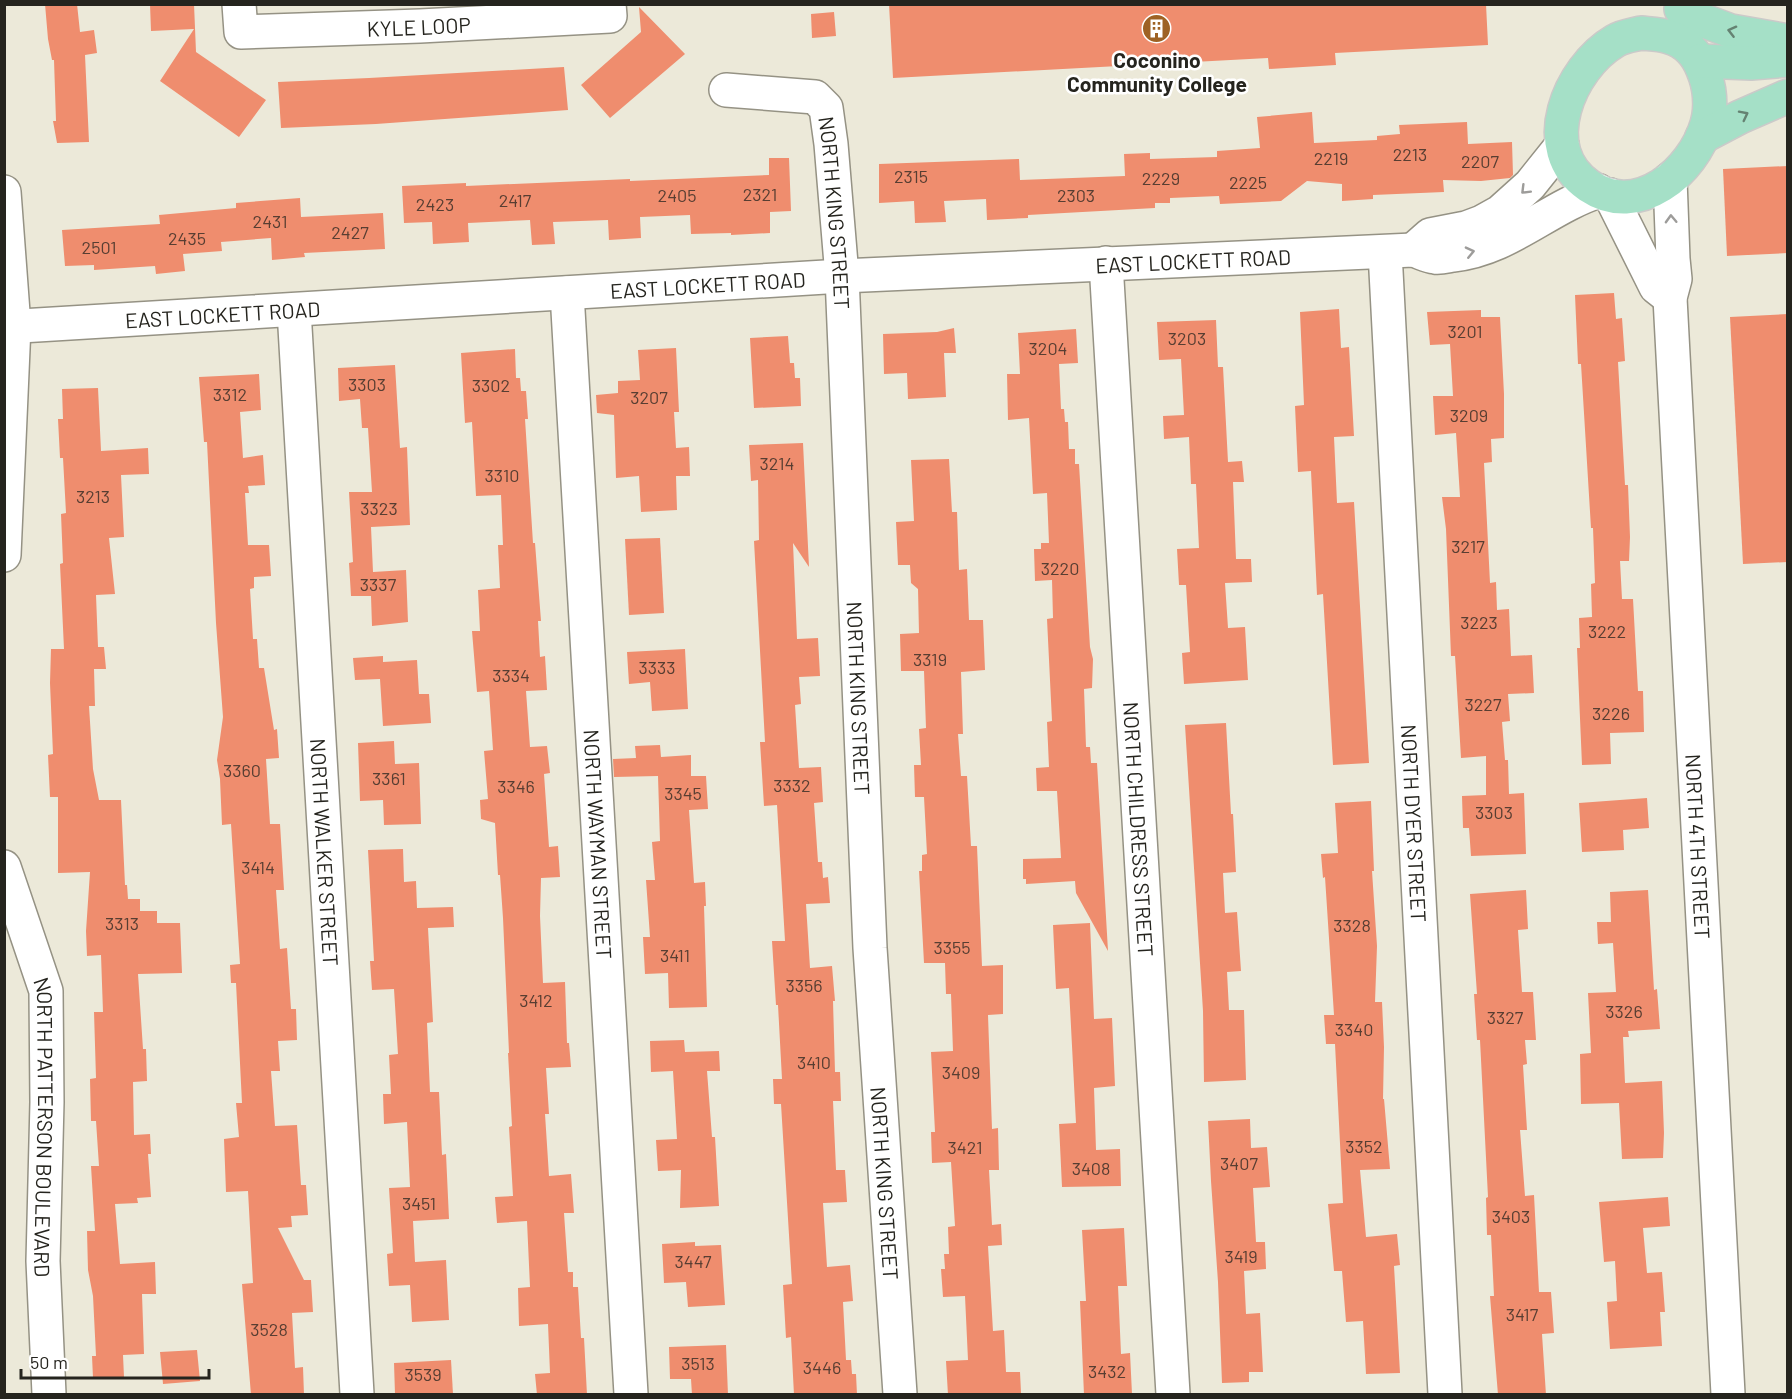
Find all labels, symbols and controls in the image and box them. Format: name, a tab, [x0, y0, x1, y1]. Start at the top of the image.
street label: KYLE LOOP	[366, 11, 471, 40]
building icon: Coconino Community College	[1141, 12, 1173, 44]
one-way arrow	[1728, 25, 1738, 38]
place label: Coconino Community College	[1067, 47, 1247, 96]
one-way arrow	[1737, 111, 1748, 122]
street label: NORTH KING STREET	[815, 115, 856, 310]
house number: 2213	[1393, 143, 1427, 165]
house number: 2219	[1314, 147, 1348, 169]
house number: 2207	[1461, 150, 1499, 172]
house number: 2315	[894, 165, 928, 187]
house number: 2229	[1142, 167, 1180, 189]
house number: 2225	[1229, 171, 1267, 193]
house number: 2321	[743, 183, 777, 205]
one-way arrow	[1521, 183, 1531, 194]
house number: 2405	[658, 184, 697, 206]
house number: 2303	[1057, 184, 1095, 206]
house number: 2417	[499, 189, 532, 211]
house number: 2423	[416, 193, 454, 215]
house number: 2431	[252, 210, 288, 232]
one-way arrow	[1665, 215, 1678, 224]
house number: 2427	[331, 221, 369, 243]
house number: 2435	[168, 227, 206, 249]
house number: 2501	[82, 236, 116, 258]
street label: EAST LOCKETT ROAD	[1095, 243, 1291, 277]
one-way arrow	[1464, 247, 1474, 260]
street label: EAST LOCKETT ROAD	[609, 266, 806, 303]
street label: EAST LOCKETT ROAD	[124, 295, 321, 332]
house number: 3201	[1448, 320, 1482, 342]
house number: 3203	[1168, 327, 1206, 349]
house number: 3204	[1028, 337, 1068, 359]
house number: 3303	[348, 373, 386, 395]
house number: 3302	[472, 374, 510, 396]
house number: 3312	[213, 383, 247, 405]
house number: 3207	[630, 386, 668, 408]
house number: 3209	[1450, 404, 1488, 426]
house number: 3214	[760, 452, 794, 474]
house number: 3310	[485, 464, 519, 486]
house number: 3213	[76, 485, 110, 507]
house number: 3323	[360, 497, 398, 519]
house number: 3217	[1451, 535, 1485, 557]
house number: 3220	[1041, 557, 1079, 579]
house number: 3337	[360, 573, 397, 595]
street label: NORTH KING STREET	[843, 601, 876, 795]
house number: 3223	[1460, 611, 1498, 633]
house number: 3222	[1588, 620, 1626, 642]
house number: 3319	[913, 648, 947, 670]
house number: 3333	[638, 656, 676, 678]
house number: 3334	[492, 664, 530, 686]
house number: 3227	[1464, 693, 1502, 715]
street label: NORTH CHILDRESS STREET	[1120, 701, 1160, 957]
house number: 3226	[1592, 702, 1630, 724]
street label: NORTH DYER STREET	[1397, 724, 1433, 923]
street label: NORTH WAYMAN STREET	[580, 729, 618, 960]
street label: NORTH WALKER STREET	[306, 738, 345, 967]
street label: NORTH 4TH STREET	[1682, 753, 1716, 940]
house number: 3360	[223, 759, 261, 781]
house number: 3361	[372, 767, 406, 789]
house number: 3332	[773, 774, 811, 796]
house number: 3346	[497, 775, 535, 797]
house number: 3345	[664, 782, 702, 804]
house number: 3303	[1475, 801, 1513, 823]
house number: 3414	[241, 856, 275, 878]
house number: 3313	[105, 912, 139, 934]
house number: 3328	[1333, 914, 1371, 936]
house number: 3355	[933, 936, 971, 958]
house number: 3411	[660, 944, 690, 966]
street label: NORTH PATTERSON BOULEVARD	[30, 974, 60, 1278]
house number: 3356	[785, 974, 823, 996]
house number: 3412	[519, 989, 553, 1011]
house number: 3326	[1605, 1000, 1643, 1022]
house number: 3327	[1487, 1006, 1524, 1028]
house number: 3340	[1335, 1018, 1373, 1040]
house number: 3410	[797, 1051, 831, 1073]
house number: 3409	[942, 1061, 980, 1083]
street label: NORTH KING STREET	[867, 1086, 905, 1281]
house number: 3352	[1345, 1135, 1383, 1157]
house number: 3421	[948, 1136, 982, 1158]
house number: 3407	[1220, 1152, 1258, 1174]
house number: 3408	[1072, 1157, 1110, 1179]
house number: 3451	[402, 1192, 436, 1214]
house number: 3403	[1492, 1205, 1530, 1227]
house number: 3419	[1224, 1245, 1258, 1267]
house number: 3447	[674, 1250, 712, 1272]
house number: 3417	[1506, 1303, 1539, 1325]
house number: 3528	[250, 1318, 288, 1340]
scale bar	[21, 1342, 208, 1380]
text: 50 m	[30, 1351, 68, 1373]
house number: 3513	[681, 1352, 715, 1374]
house number: 3446	[803, 1356, 841, 1378]
house number: 3432	[1088, 1360, 1126, 1382]
house number: 3539	[404, 1363, 442, 1385]

